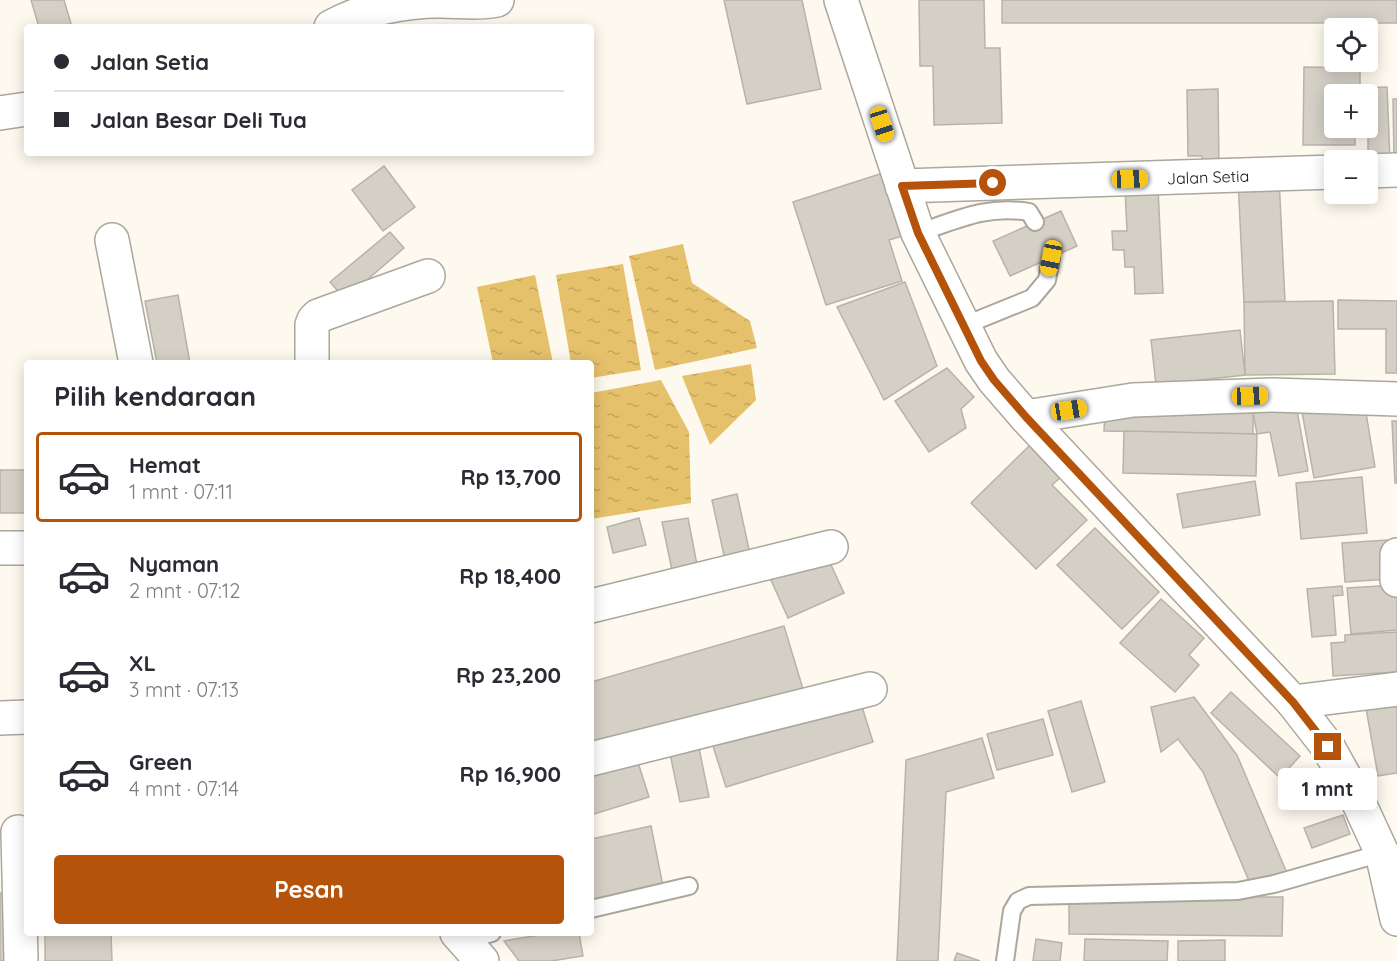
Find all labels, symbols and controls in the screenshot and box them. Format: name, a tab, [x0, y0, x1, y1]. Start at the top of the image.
map controls	[1324, 18, 1378, 204]
button: locate	[1324, 18, 1378, 72]
text: Jalan Setia	[90, 48, 209, 76]
button: +	[1324, 84, 1378, 138]
car	[868, 104, 896, 144]
text: Jalan Besar Deli Tua	[90, 106, 307, 134]
button: −	[1324, 150, 1378, 204]
street label: Jalan Setia	[1166, 166, 1250, 188]
route start	[979, 169, 1006, 196]
car	[1112, 169, 1148, 189]
car	[1039, 239, 1063, 277]
text: Pilih kendaraan	[54, 379, 256, 413]
car	[1232, 386, 1268, 406]
car	[1050, 398, 1088, 422]
icon: car	[57, 450, 111, 504]
text: Hemat	[129, 451, 201, 479]
text: Rp 13,700	[460, 463, 561, 491]
text: 1 mnt · 07:11	[129, 479, 233, 504]
icon: car	[57, 549, 111, 603]
text: Nyaman	[129, 550, 219, 578]
text: Rp 18,400	[459, 562, 561, 590]
text: 2 mnt · 07:12	[129, 578, 240, 603]
icon: car	[57, 648, 111, 702]
text: XL	[129, 649, 156, 677]
text: Rp 23,200	[456, 661, 561, 689]
text: 3 mnt · 07:13	[129, 677, 239, 702]
route end	[1314, 733, 1341, 760]
icon: car	[57, 747, 111, 801]
text: Green	[129, 748, 192, 776]
text: Rp 16,900	[460, 760, 561, 788]
callout: 1 mnt	[1278, 768, 1378, 810]
text: 4 mnt · 07:14	[129, 776, 239, 801]
text: 1 mnt	[1302, 776, 1353, 801]
button: Pesan	[54, 855, 564, 924]

